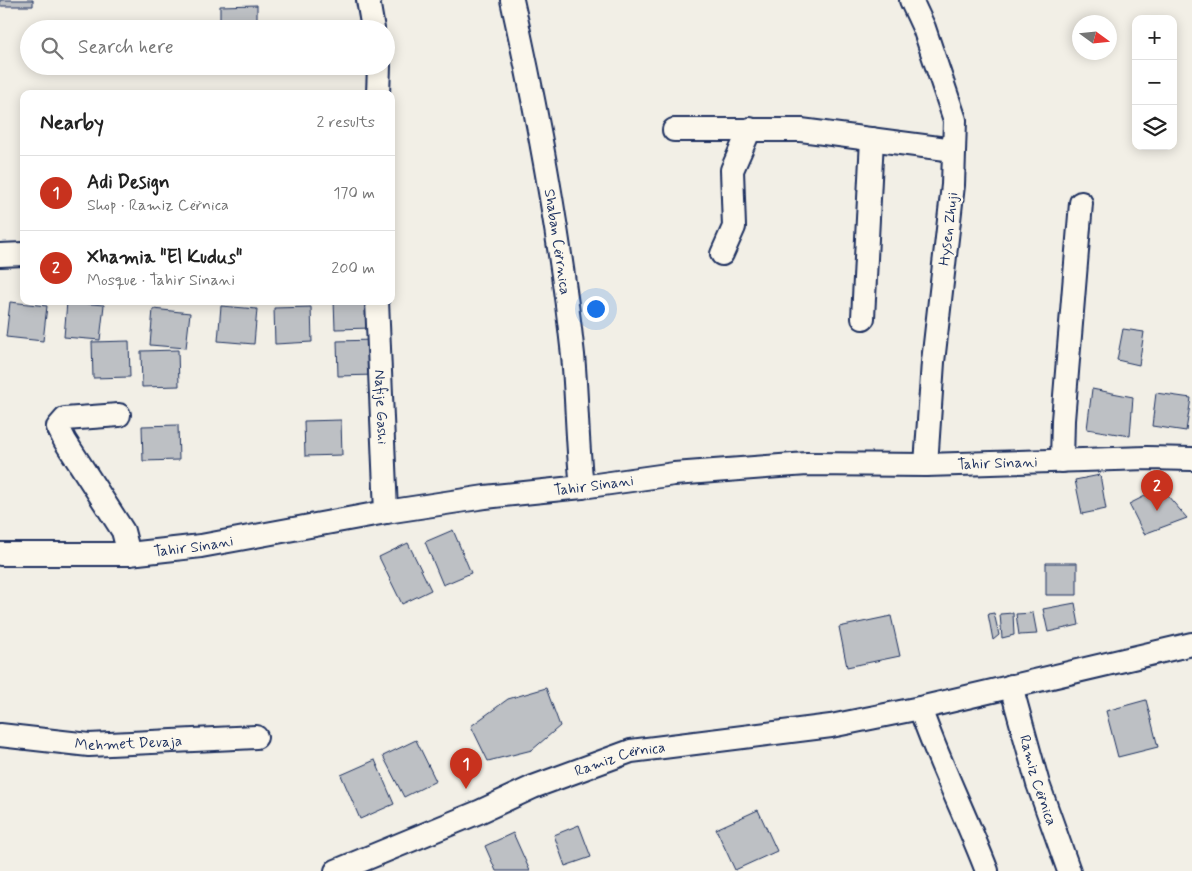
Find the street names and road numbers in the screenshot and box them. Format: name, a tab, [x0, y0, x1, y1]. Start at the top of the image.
street label: Shaban Cërrnica	[539, 187, 575, 296]
street label: Hysen Zhuji	[935, 191, 963, 267]
street label: Nafije Gashi	[369, 369, 392, 445]
street label: Tahir Sinani	[957, 452, 1038, 475]
street label: Tahir Sinani	[553, 471, 635, 501]
street label: Tahir Sinani	[153, 531, 235, 562]
street label: Mehmet Devaja	[74, 732, 183, 756]
street label: Ramiz Cërnica	[1014, 733, 1061, 829]
street label: Ramiz Cërnica	[572, 738, 666, 782]

